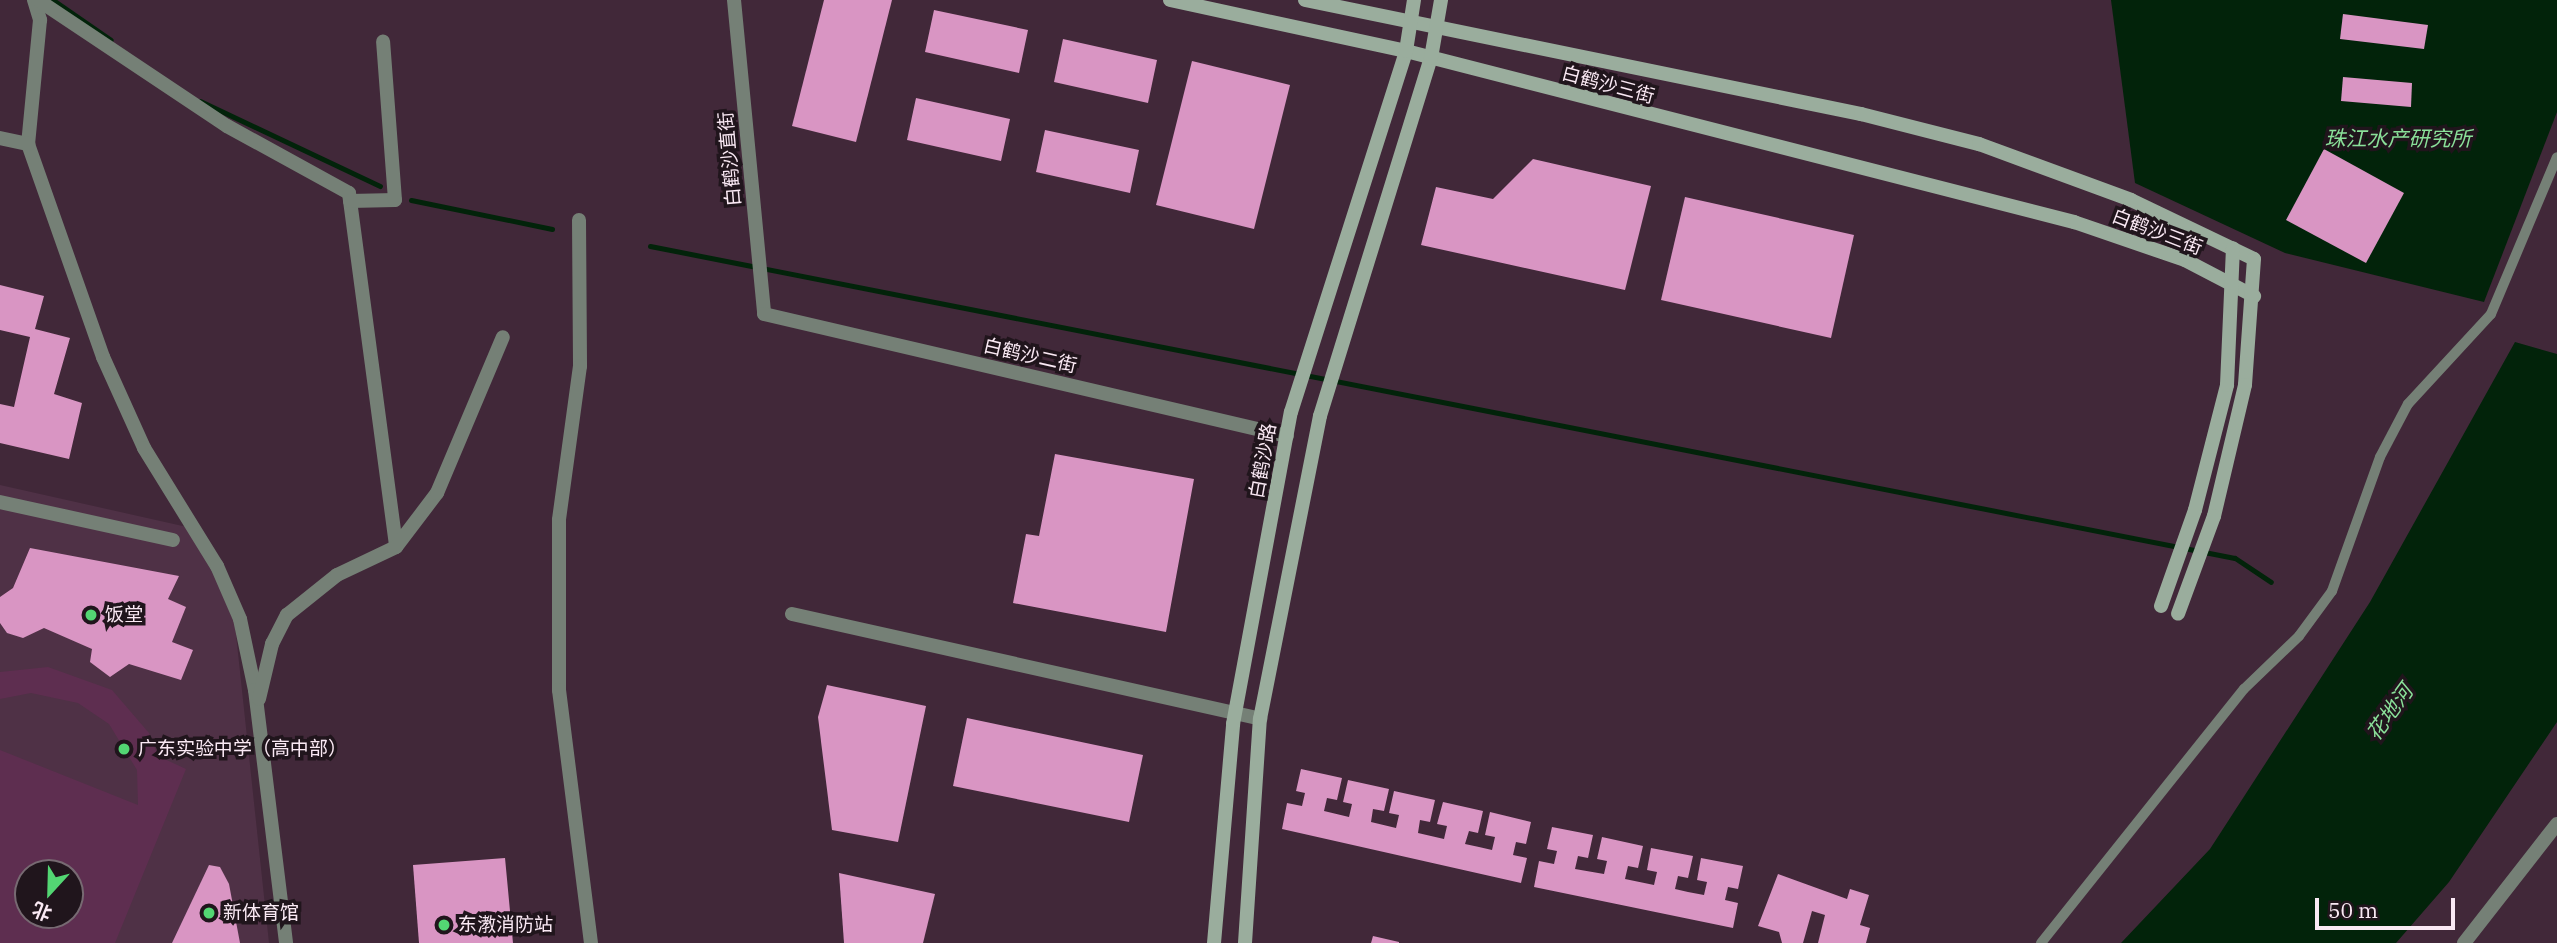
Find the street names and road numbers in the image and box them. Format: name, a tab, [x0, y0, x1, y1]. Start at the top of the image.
street label: 白鹤沙三街	[1559, 62, 1657, 108]
street label: 白鹤沙直街	[715, 111, 745, 207]
street label: 白鹤沙三街	[2109, 204, 2205, 260]
street label: 白鹤沙二街	[981, 334, 1079, 378]
street label: 白鹤沙路	[1245, 422, 1281, 500]

